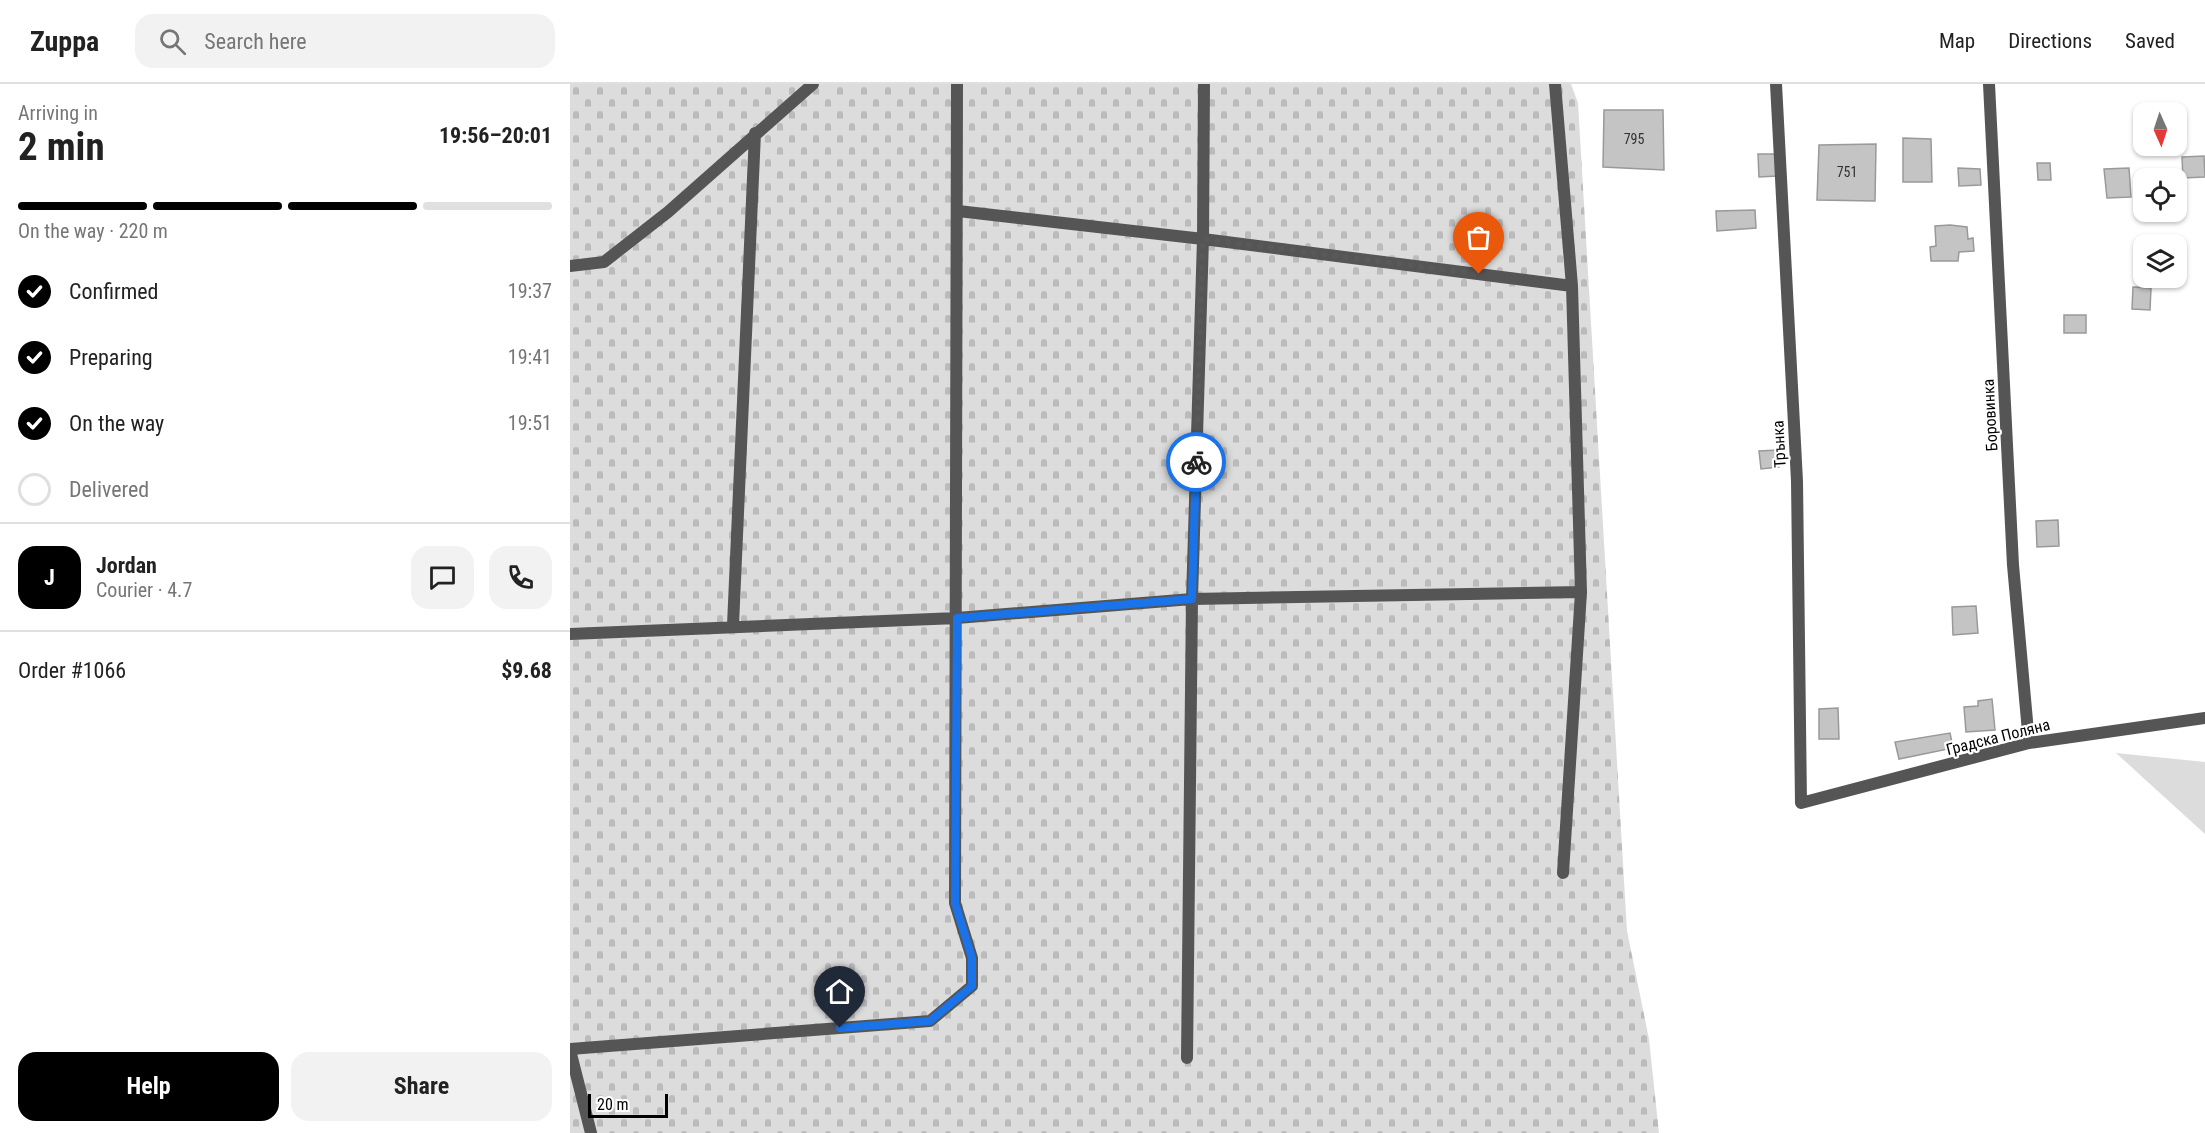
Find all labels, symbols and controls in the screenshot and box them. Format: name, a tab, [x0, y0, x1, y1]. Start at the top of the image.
search box	[135, 14, 555, 68]
text: Zuppa	[30, 25, 99, 58]
icon: search	[156, 25, 189, 58]
text: Search here	[204, 29, 307, 54]
text: Map	[1939, 29, 1975, 53]
text: Directions	[2008, 29, 2092, 53]
text: Saved	[2125, 29, 2175, 53]
text: Arriving in	[18, 101, 98, 125]
north arrow	[2133, 102, 2187, 156]
map controls	[2133, 102, 2187, 288]
text: 19:56–20:01	[439, 123, 552, 148]
text: 2 min	[18, 124, 105, 170]
house number: 795	[1624, 131, 1644, 147]
house number: 751	[1837, 164, 1857, 180]
button: locate	[2133, 168, 2187, 222]
pin	[1453, 212, 1504, 274]
text: On the way · 220 m	[18, 219, 168, 243]
icon: bag	[1462, 221, 1495, 254]
button: layers	[2133, 234, 2187, 288]
icon: check	[18, 275, 51, 308]
text: Confirmed	[69, 279, 158, 304]
text: 19:37	[508, 279, 552, 303]
icon: check	[18, 341, 51, 374]
text: Preparing	[69, 345, 153, 370]
text: 19:41	[508, 345, 552, 369]
street label: Боровинка	[1979, 378, 2001, 452]
icon: check	[18, 407, 51, 440]
text: On the way	[69, 411, 164, 436]
text: 19:51	[508, 411, 552, 435]
street label: Трънка	[1768, 420, 1790, 468]
courier	[1166, 432, 1226, 492]
icon: bike	[1180, 446, 1213, 479]
text: Delivered	[69, 477, 149, 502]
button: chat	[411, 546, 474, 609]
button: phone	[489, 546, 552, 609]
text: Jordan	[96, 553, 157, 578]
text: J	[44, 565, 55, 590]
text: Courier · 4.7	[96, 578, 192, 602]
text: Order #1066	[18, 658, 126, 683]
text: $9.68	[501, 658, 552, 683]
street label: Градска Поляна	[1944, 715, 2052, 759]
pin	[814, 966, 865, 1028]
icon: home	[823, 975, 856, 1008]
button: Help	[18, 1052, 279, 1121]
button: Share	[291, 1052, 552, 1121]
scale bar	[588, 1091, 668, 1118]
text: 20 m	[597, 1095, 629, 1114]

